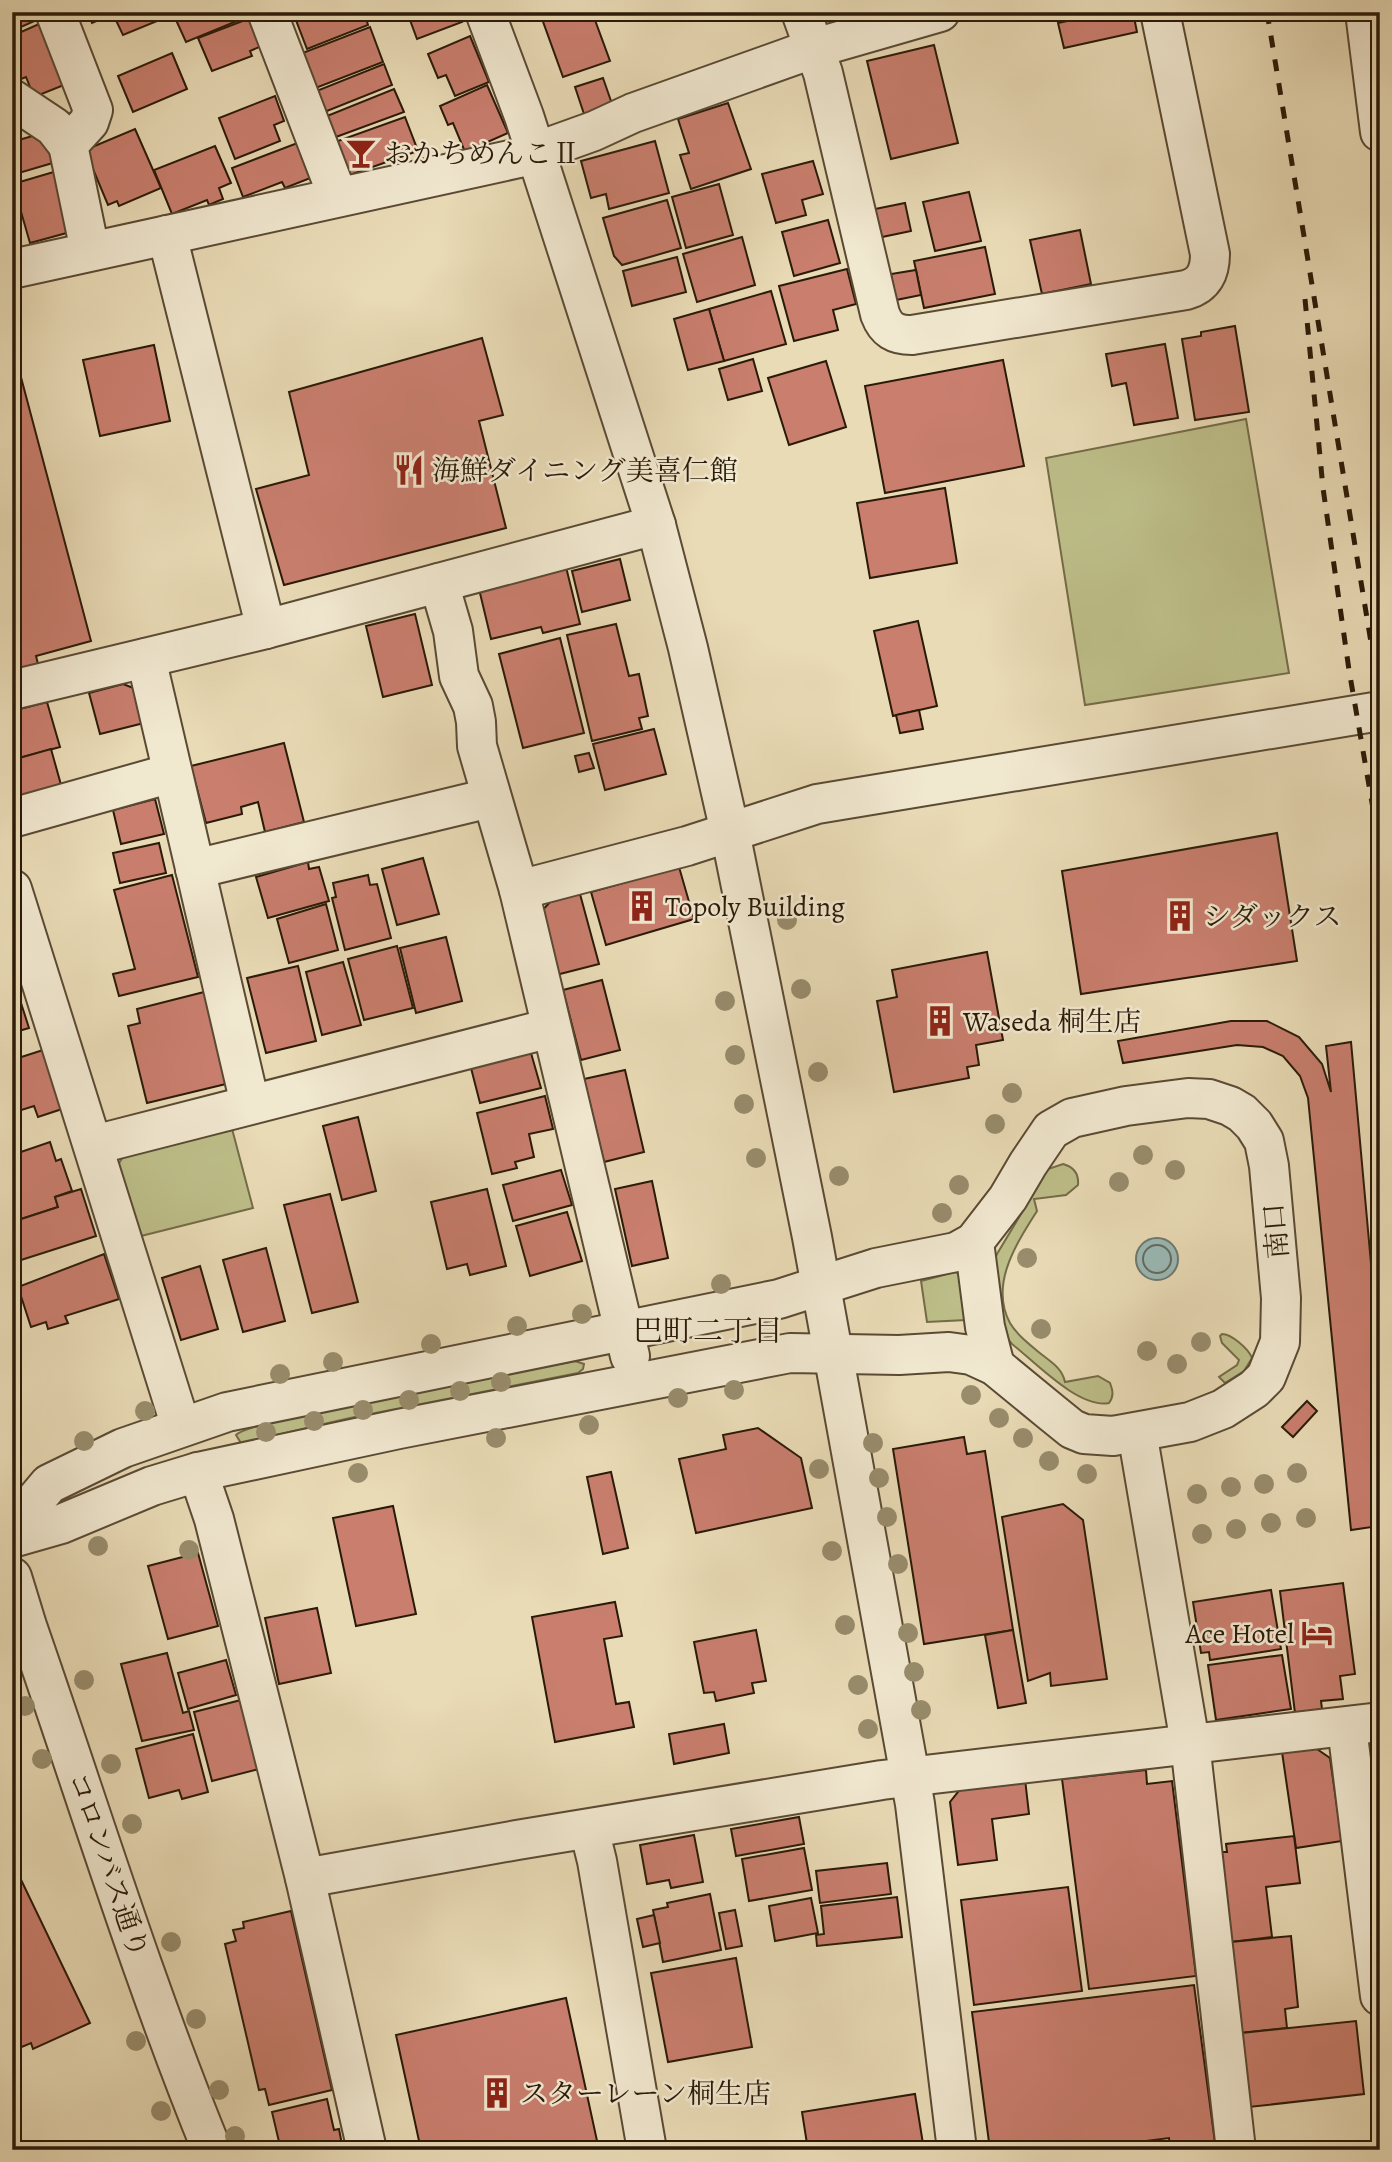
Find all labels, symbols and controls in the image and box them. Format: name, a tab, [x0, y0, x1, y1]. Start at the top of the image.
place label: おかちめんこⅡ	[384, 135, 580, 173]
bar icon: おかちめんこⅡ	[344, 136, 378, 170]
place label: 海鮮ダイニング美喜仁館	[432, 452, 738, 490]
restaurant icon: 海鮮ダイニング美喜仁館	[392, 453, 426, 487]
place label: Topoly Building	[665, 888, 845, 926]
building icon: Topoly Building	[625, 889, 659, 923]
place label: シダックス	[1203, 898, 1342, 936]
building icon: シダックス	[1163, 899, 1197, 933]
place label: Waseda 桐生店	[962, 1003, 1141, 1041]
building icon: Waseda 桐生店	[923, 1004, 957, 1038]
street label: 南口	[1255, 1201, 1297, 1260]
district label: 巴町二丁目	[633, 1311, 783, 1351]
place label: Ace Hotel	[1184, 1615, 1294, 1653]
hotel icon: Ace Hotel	[1300, 1616, 1334, 1650]
street label: コロンバス通り	[59, 1767, 158, 1963]
place label: スターレーン桐生店	[520, 2075, 771, 2113]
building icon: スターレーン桐生店	[480, 2076, 514, 2110]

